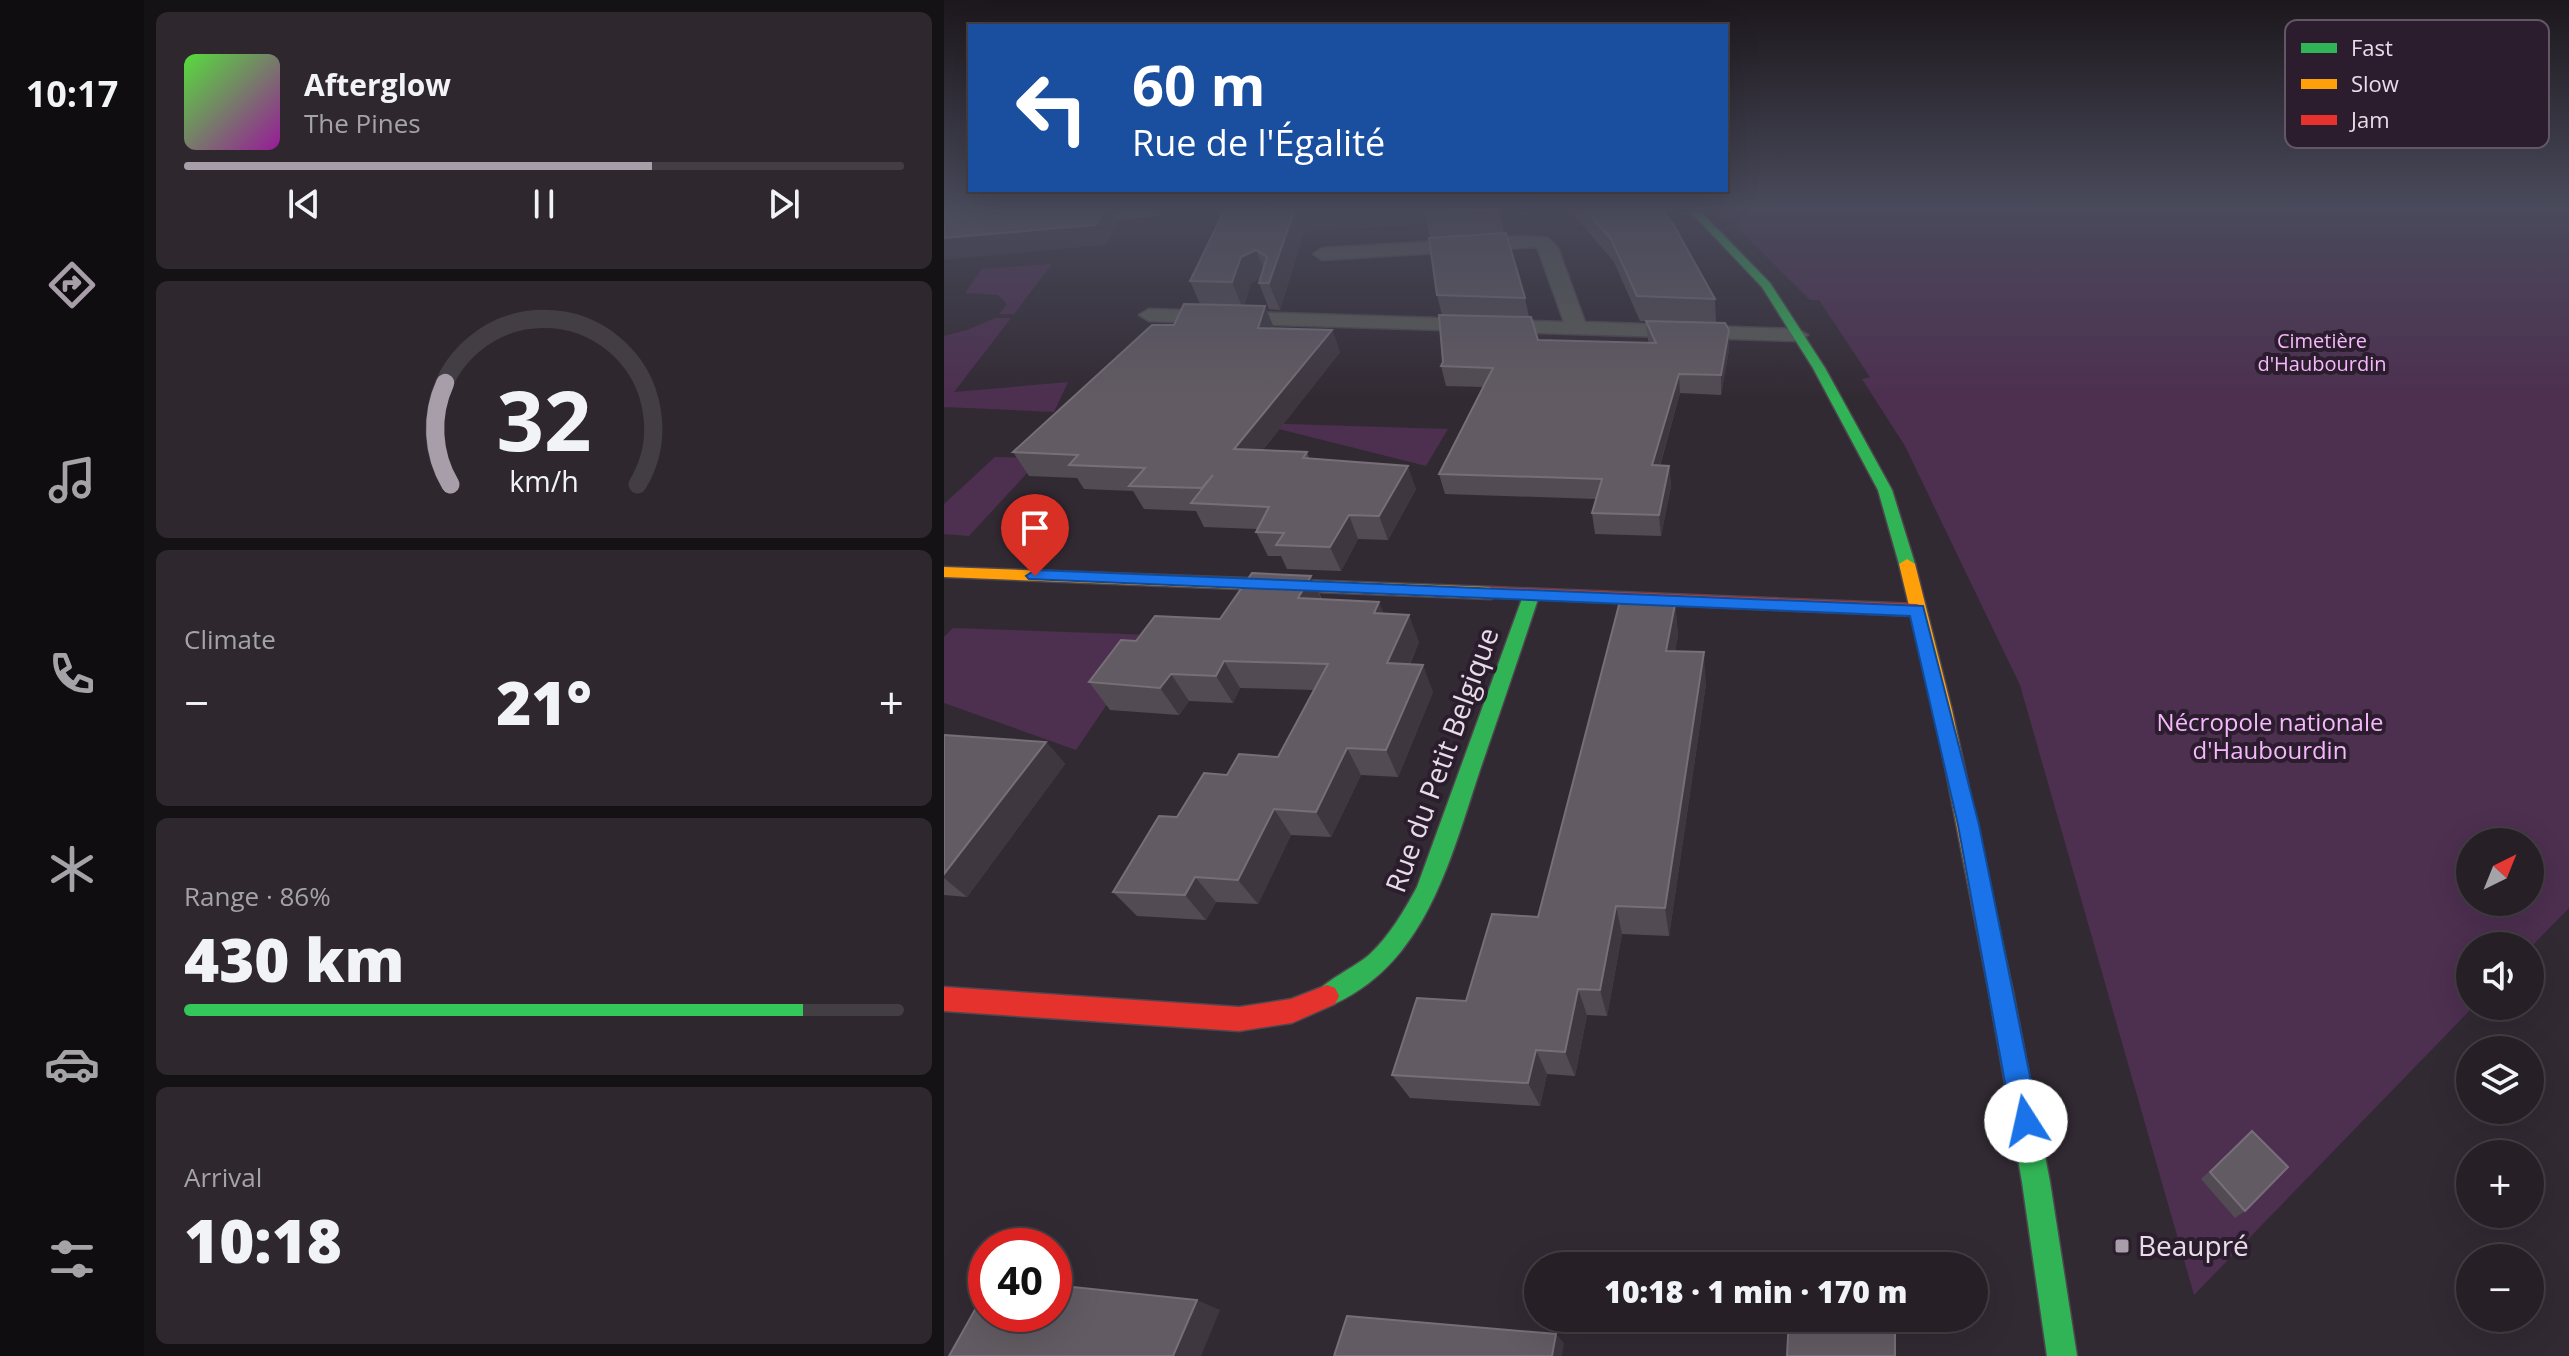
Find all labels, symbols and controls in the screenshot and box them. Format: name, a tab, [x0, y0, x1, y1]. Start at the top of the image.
legend	[2285, 20, 2549, 148]
text: Fast	[2351, 32, 2393, 62]
text: 60 m	[1132, 46, 1266, 122]
icon: left	[1000, 56, 1104, 160]
text: Afterglow	[304, 64, 451, 105]
text: Slow	[2351, 68, 2399, 98]
text: 10:17	[26, 69, 118, 118]
text: Jam	[2349, 104, 2390, 134]
text: The Pines	[304, 105, 421, 141]
text: Rue de l'Égalité	[1132, 118, 1385, 167]
icon: previous	[282, 182, 326, 226]
icon: pause	[522, 182, 566, 226]
icon: next	[762, 182, 806, 226]
icon: directions	[44, 257, 100, 313]
park label: Cimetière d'Haubourdin	[2257, 327, 2387, 377]
text: 32	[496, 362, 592, 475]
icon: music	[44, 452, 100, 508]
text: km/h	[509, 461, 579, 500]
pin	[1001, 494, 1069, 576]
icon: arrive	[1013, 506, 1057, 550]
text: Climate	[184, 621, 276, 657]
street label: Rue du Petit Belgique	[1375, 622, 1507, 897]
icon: phone	[44, 646, 100, 702]
text: 21°	[496, 661, 592, 743]
text: −	[184, 672, 209, 732]
text: +	[879, 672, 904, 732]
park label: Nécropole nationale d'Haubourdin	[2157, 705, 2383, 766]
north arrow	[2456, 828, 2544, 916]
map controls	[2456, 828, 2544, 1332]
icon: climate	[44, 841, 100, 897]
text: Range · 86%	[184, 878, 331, 914]
text: 430 km	[184, 918, 405, 1000]
button: sound	[2456, 932, 2544, 1020]
icon: car	[44, 1036, 100, 1092]
button: layers	[2456, 1036, 2544, 1124]
position arrow	[1984, 1079, 2068, 1163]
button: +	[2456, 1140, 2544, 1228]
text: Arrival	[184, 1159, 262, 1195]
text: 10:18	[184, 1199, 342, 1281]
place label: Beaupré	[2138, 1226, 2249, 1264]
speed limit sign: 40	[968, 1228, 1072, 1332]
icon: filters	[44, 1231, 100, 1287]
marker: Beaupré	[2113, 1237, 2131, 1255]
button: −	[2456, 1244, 2544, 1332]
text: 10:18 · 1 min · 170 m	[1604, 1271, 1908, 1312]

